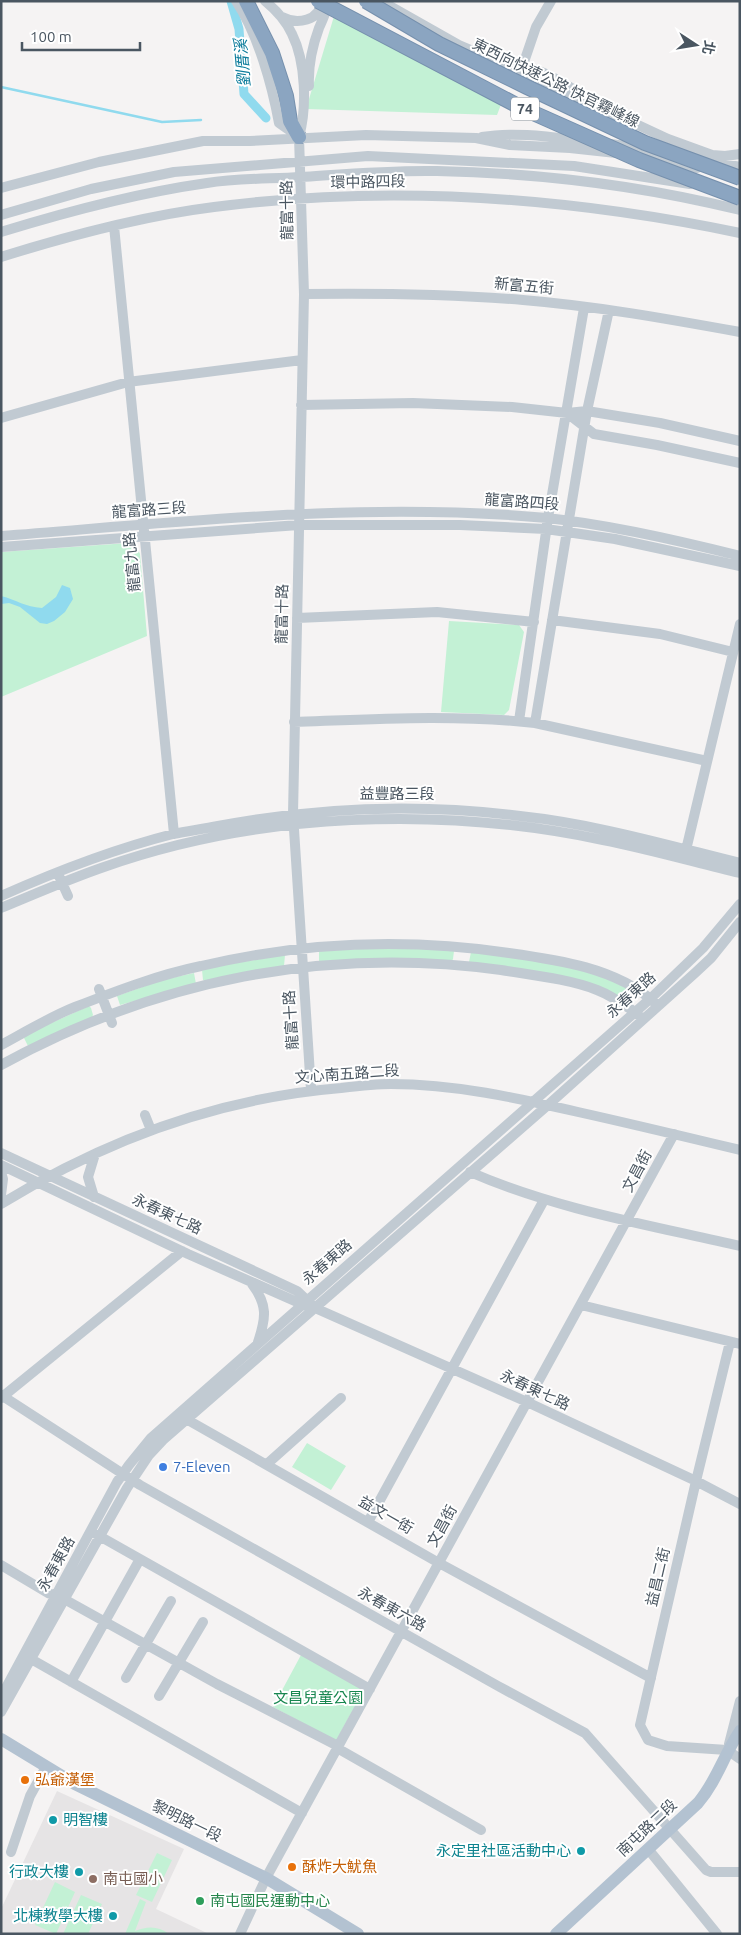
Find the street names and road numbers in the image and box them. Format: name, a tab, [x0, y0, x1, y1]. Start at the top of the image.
street label: 東西向快速公路 快官霧峰線	[470, 35, 642, 130]
road number: 74	[511, 98, 539, 120]
street label: 環中路四段	[330, 172, 406, 191]
street label: 龍富十路	[277, 180, 296, 240]
street label: 新富五街	[493, 274, 555, 297]
street label: 龍富路四段	[484, 490, 560, 513]
street label: 龍富路三段	[111, 498, 187, 521]
street label: 龍富九路	[120, 531, 143, 593]
street label: 龍富十路	[272, 584, 291, 644]
street label: 益豐路三段	[359, 785, 435, 802]
street label: 永春東路	[603, 968, 659, 1021]
street label: 龍富十路	[280, 990, 301, 1051]
street label: 文心南五路二段	[294, 1061, 400, 1086]
street label: 文昌街	[618, 1147, 655, 1195]
street label: 永春東七路	[130, 1190, 205, 1237]
street label: 永春東路	[298, 1236, 355, 1288]
street label: 永春東七路	[498, 1366, 573, 1413]
street label: 益文一街	[356, 1492, 416, 1537]
street label: 文昌街	[423, 1502, 460, 1550]
street label: 永春東路	[34, 1533, 78, 1594]
street label: 益昌二街	[642, 1546, 673, 1608]
street label: 永春東六路	[355, 1583, 429, 1634]
street label: 黎明路一段	[150, 1796, 225, 1845]
street label: 南屯路二段	[613, 1796, 680, 1859]

